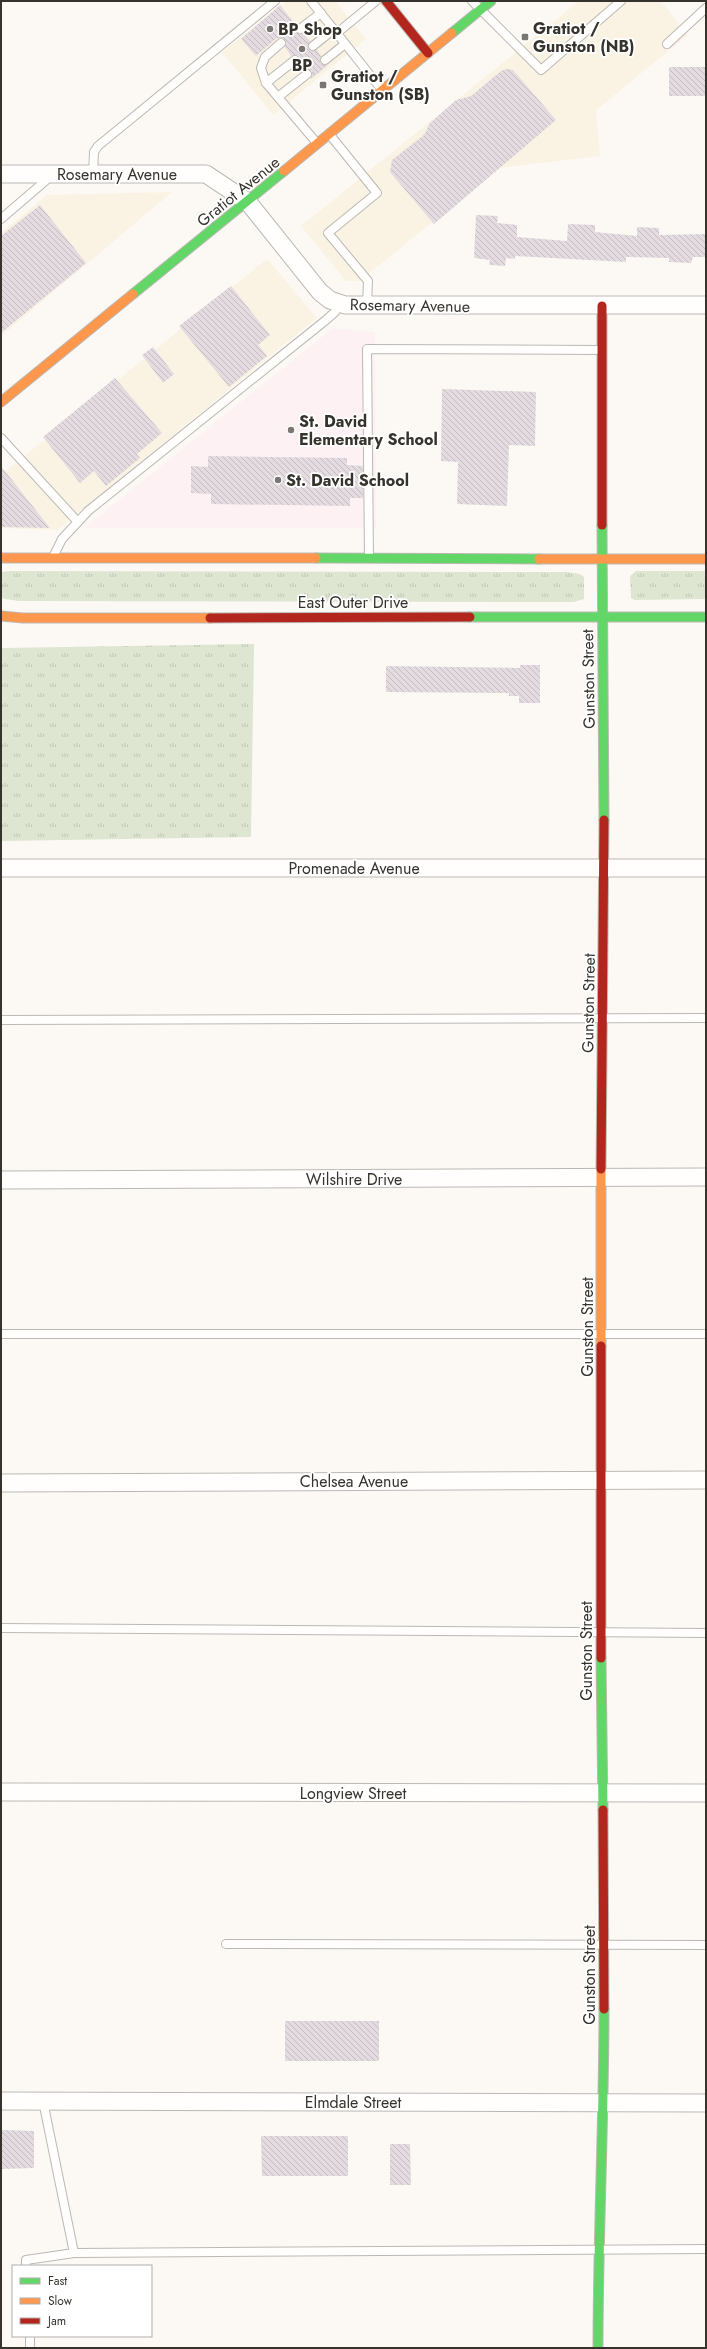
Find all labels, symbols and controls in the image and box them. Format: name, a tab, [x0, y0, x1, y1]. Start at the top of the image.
place label: Gratiot / Gunston (NB)	[533, 17, 635, 58]
place label: BP Shop	[278, 18, 342, 41]
marker: BP Shop	[265, 24, 275, 34]
marker: Gratiot / Gunston (NB)	[520, 32, 530, 42]
marker: BP	[297, 44, 307, 54]
place label: BP	[292, 54, 312, 77]
place label: Gratiot / Gunston (SB)	[331, 65, 430, 106]
marker: Gratiot / Gunston (SB)	[318, 80, 328, 90]
street label: Gratiot Avenue	[192, 151, 285, 232]
street label: Rosemary Avenue	[57, 163, 177, 186]
street label: Rosemary Avenue	[350, 293, 470, 318]
place label: St. David Elementary School	[299, 410, 438, 451]
marker: St. David Elementary School	[286, 425, 296, 435]
place label: St. David School	[286, 469, 409, 492]
marker: St. David School	[273, 475, 283, 485]
street label: East Outer Drive	[298, 591, 408, 614]
street label: Gunston Street	[576, 629, 601, 729]
street label: Promenade Avenue	[288, 857, 420, 880]
street label: Gunston Street	[576, 953, 601, 1053]
street label: Wilshire Drive	[306, 1168, 402, 1191]
street label: Gunston Street	[576, 1277, 599, 1377]
street label: Chelsea Avenue	[300, 1470, 408, 1493]
street label: Gunston Street	[575, 1601, 598, 1701]
street label: Longview Street	[300, 1782, 406, 1805]
street label: Gunston Street	[578, 1925, 601, 2025]
street label: Elmdale Street	[305, 2091, 401, 2114]
legend	[12, 2265, 152, 2337]
text: Fast	[48, 2272, 67, 2290]
text: Slow	[48, 2292, 73, 2310]
text: Jam	[46, 2312, 66, 2330]

